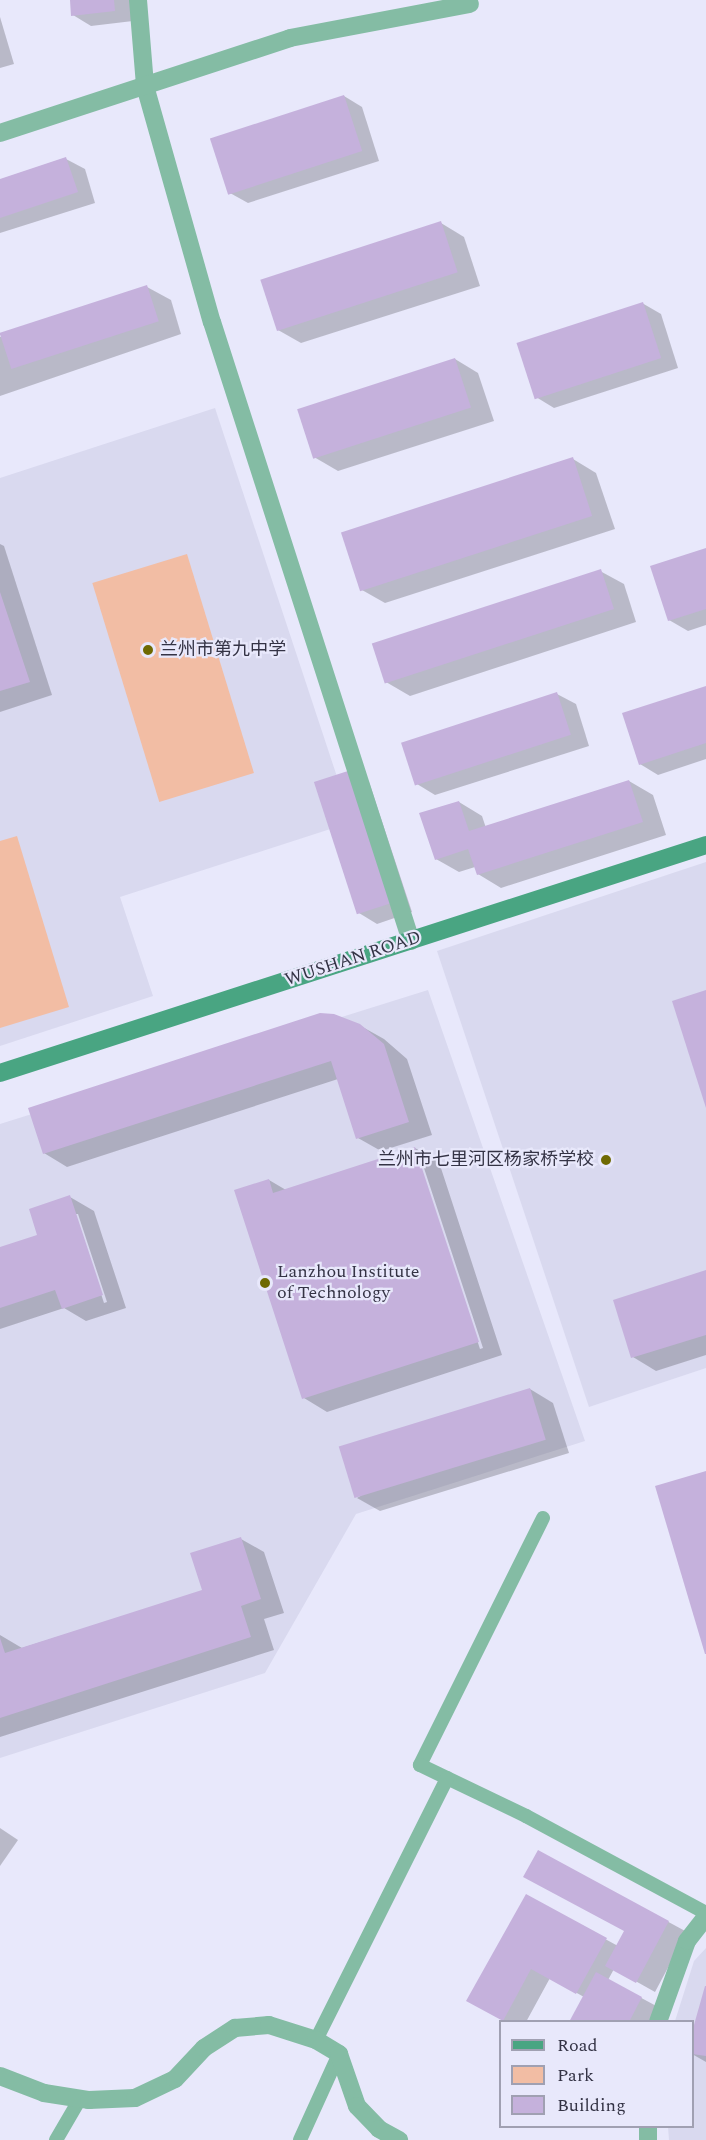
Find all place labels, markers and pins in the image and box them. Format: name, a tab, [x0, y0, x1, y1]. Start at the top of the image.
place label: 兰州市第九中学	[160, 639, 286, 661]
marker: 兰州市第九中学	[141, 643, 155, 657]
place label: 兰州市七里河区杨家桥学校	[378, 1149, 594, 1171]
marker: 兰州市七里河区杨家桥学校	[599, 1153, 613, 1167]
place label: Lanzhou Institute of Technology	[277, 1262, 420, 1304]
marker: Lanzhou Institute of Technology	[258, 1276, 272, 1290]

